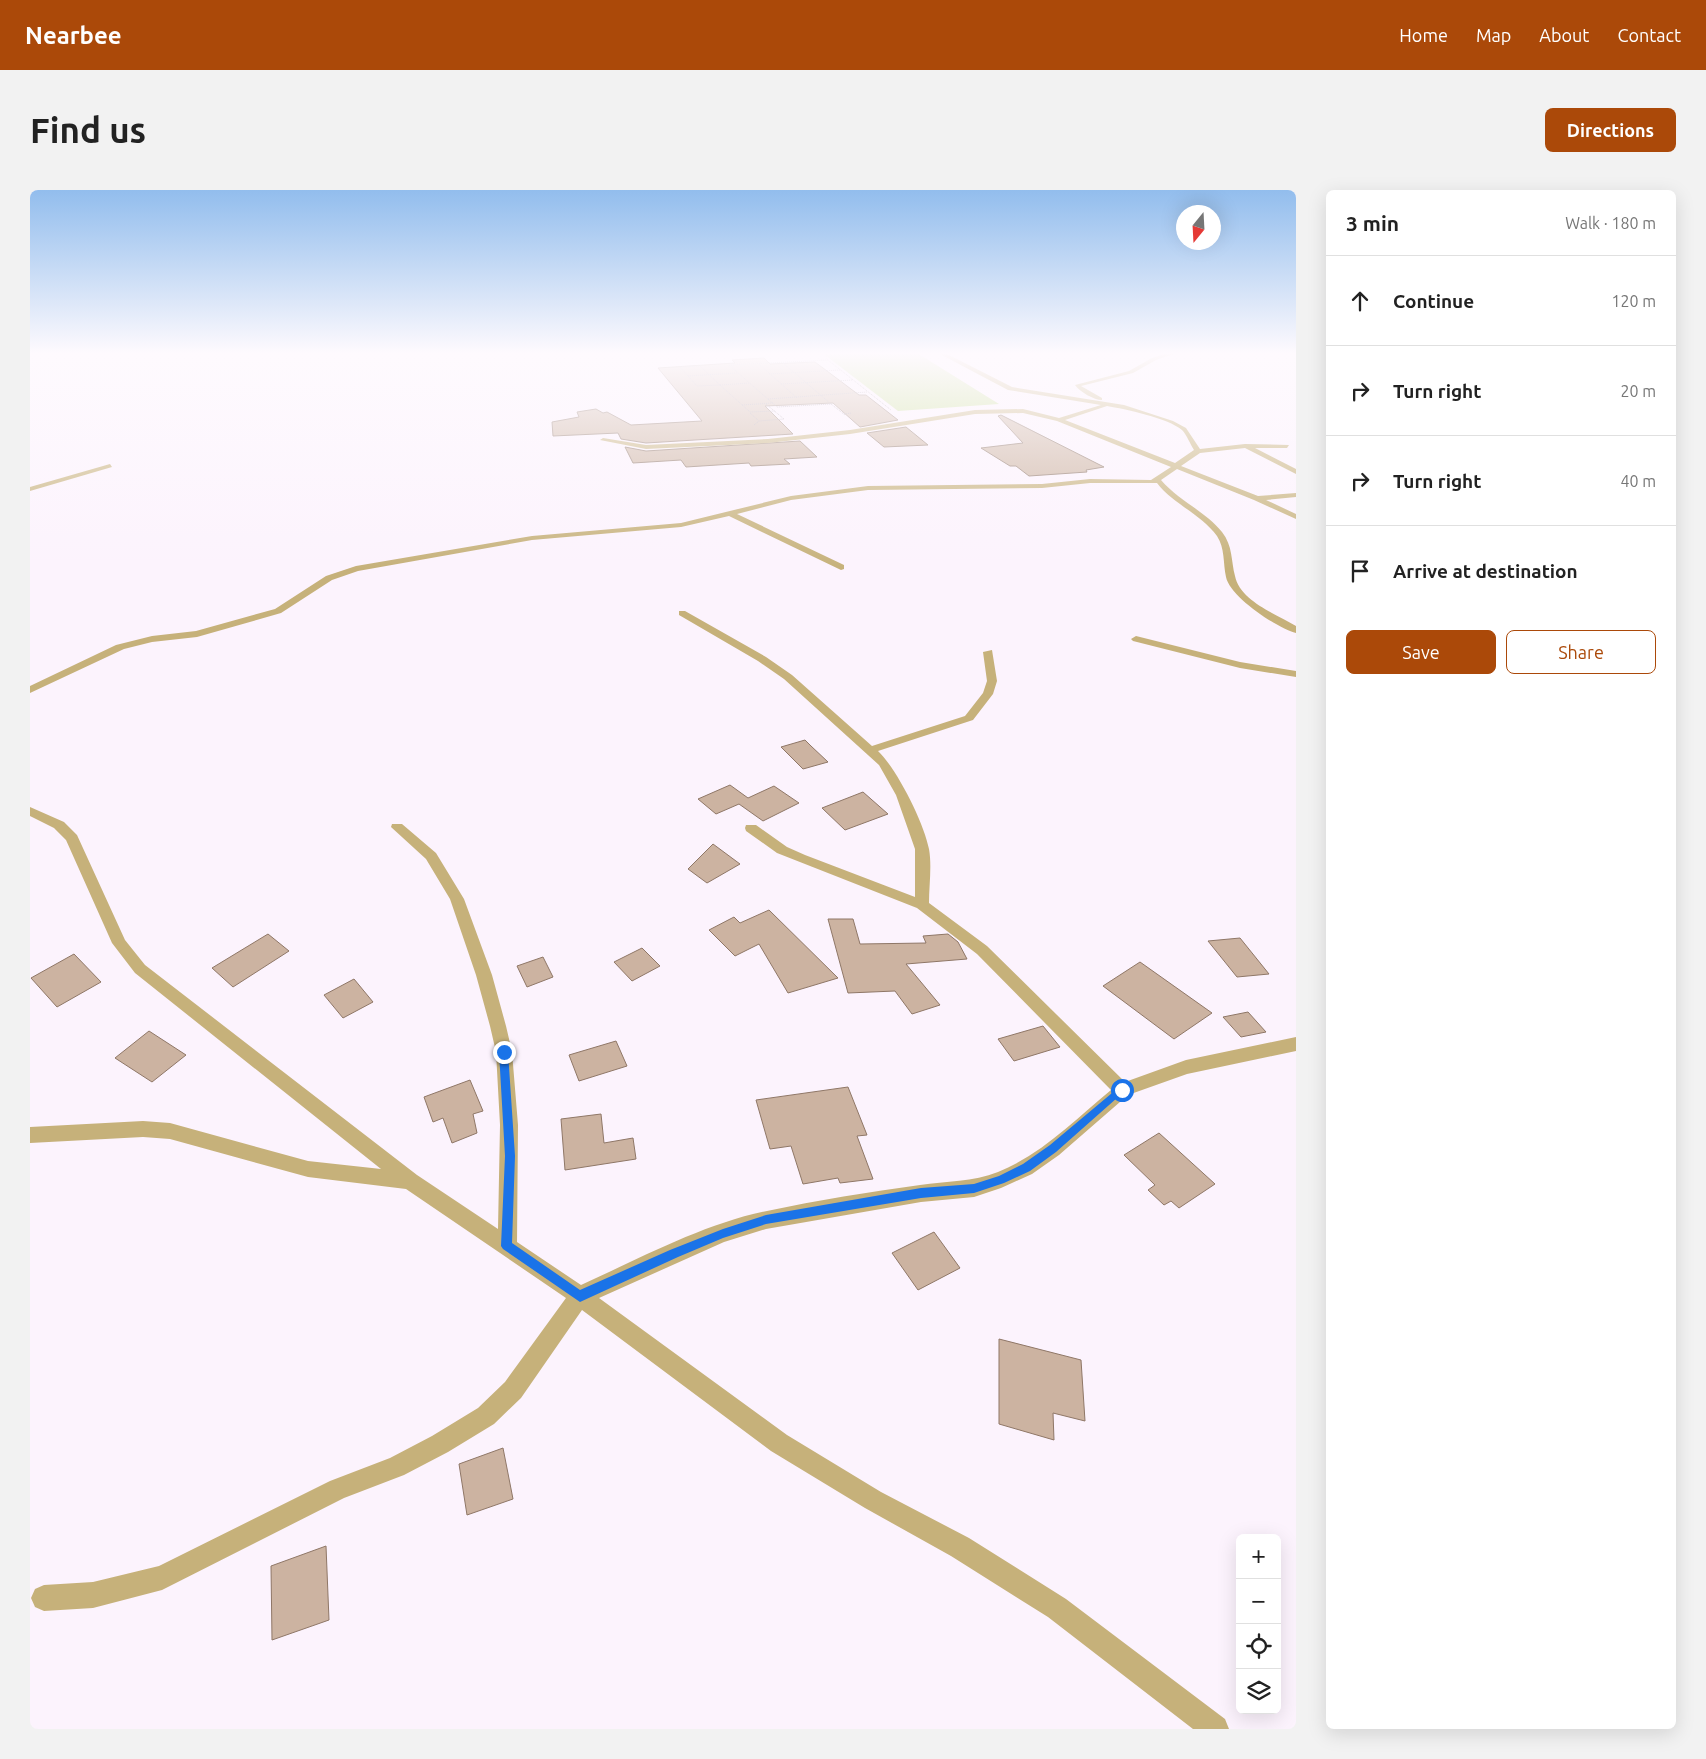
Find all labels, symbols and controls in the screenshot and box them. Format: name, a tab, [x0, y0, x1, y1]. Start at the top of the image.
text: Nearbee	[25, 22, 122, 49]
text: Home	[1399, 25, 1448, 45]
text: Map	[1476, 25, 1511, 45]
text: About	[1539, 25, 1589, 45]
text: Contact	[1617, 25, 1681, 45]
button: Directions	[1545, 108, 1676, 152]
text: Find us	[30, 110, 146, 150]
north arrow	[1176, 205, 1221, 250]
text: 3 min	[1346, 211, 1399, 235]
text: Walk · 180 m	[1565, 214, 1656, 232]
icon: ahead	[1346, 287, 1374, 315]
text: Continue	[1393, 290, 1474, 312]
text: 120 m	[1611, 292, 1656, 310]
icon: right	[1346, 377, 1374, 405]
text: Turn right	[1393, 380, 1481, 402]
text: 20 m	[1620, 382, 1656, 400]
icon: right	[1346, 467, 1374, 495]
text: Turn right	[1393, 470, 1481, 492]
text: 40 m	[1620, 472, 1656, 490]
icon: arrive	[1346, 557, 1374, 585]
text: Arrive at destination	[1393, 560, 1578, 582]
button: Save	[1346, 630, 1496, 674]
button: Share	[1506, 630, 1656, 674]
route end	[493, 1041, 516, 1064]
route start	[1111, 1079, 1134, 1102]
map controls	[1236, 1534, 1281, 1714]
button: +	[1236, 1534, 1281, 1579]
button: −	[1236, 1579, 1281, 1624]
button: locate	[1236, 1624, 1281, 1669]
button: layers	[1236, 1669, 1281, 1714]

